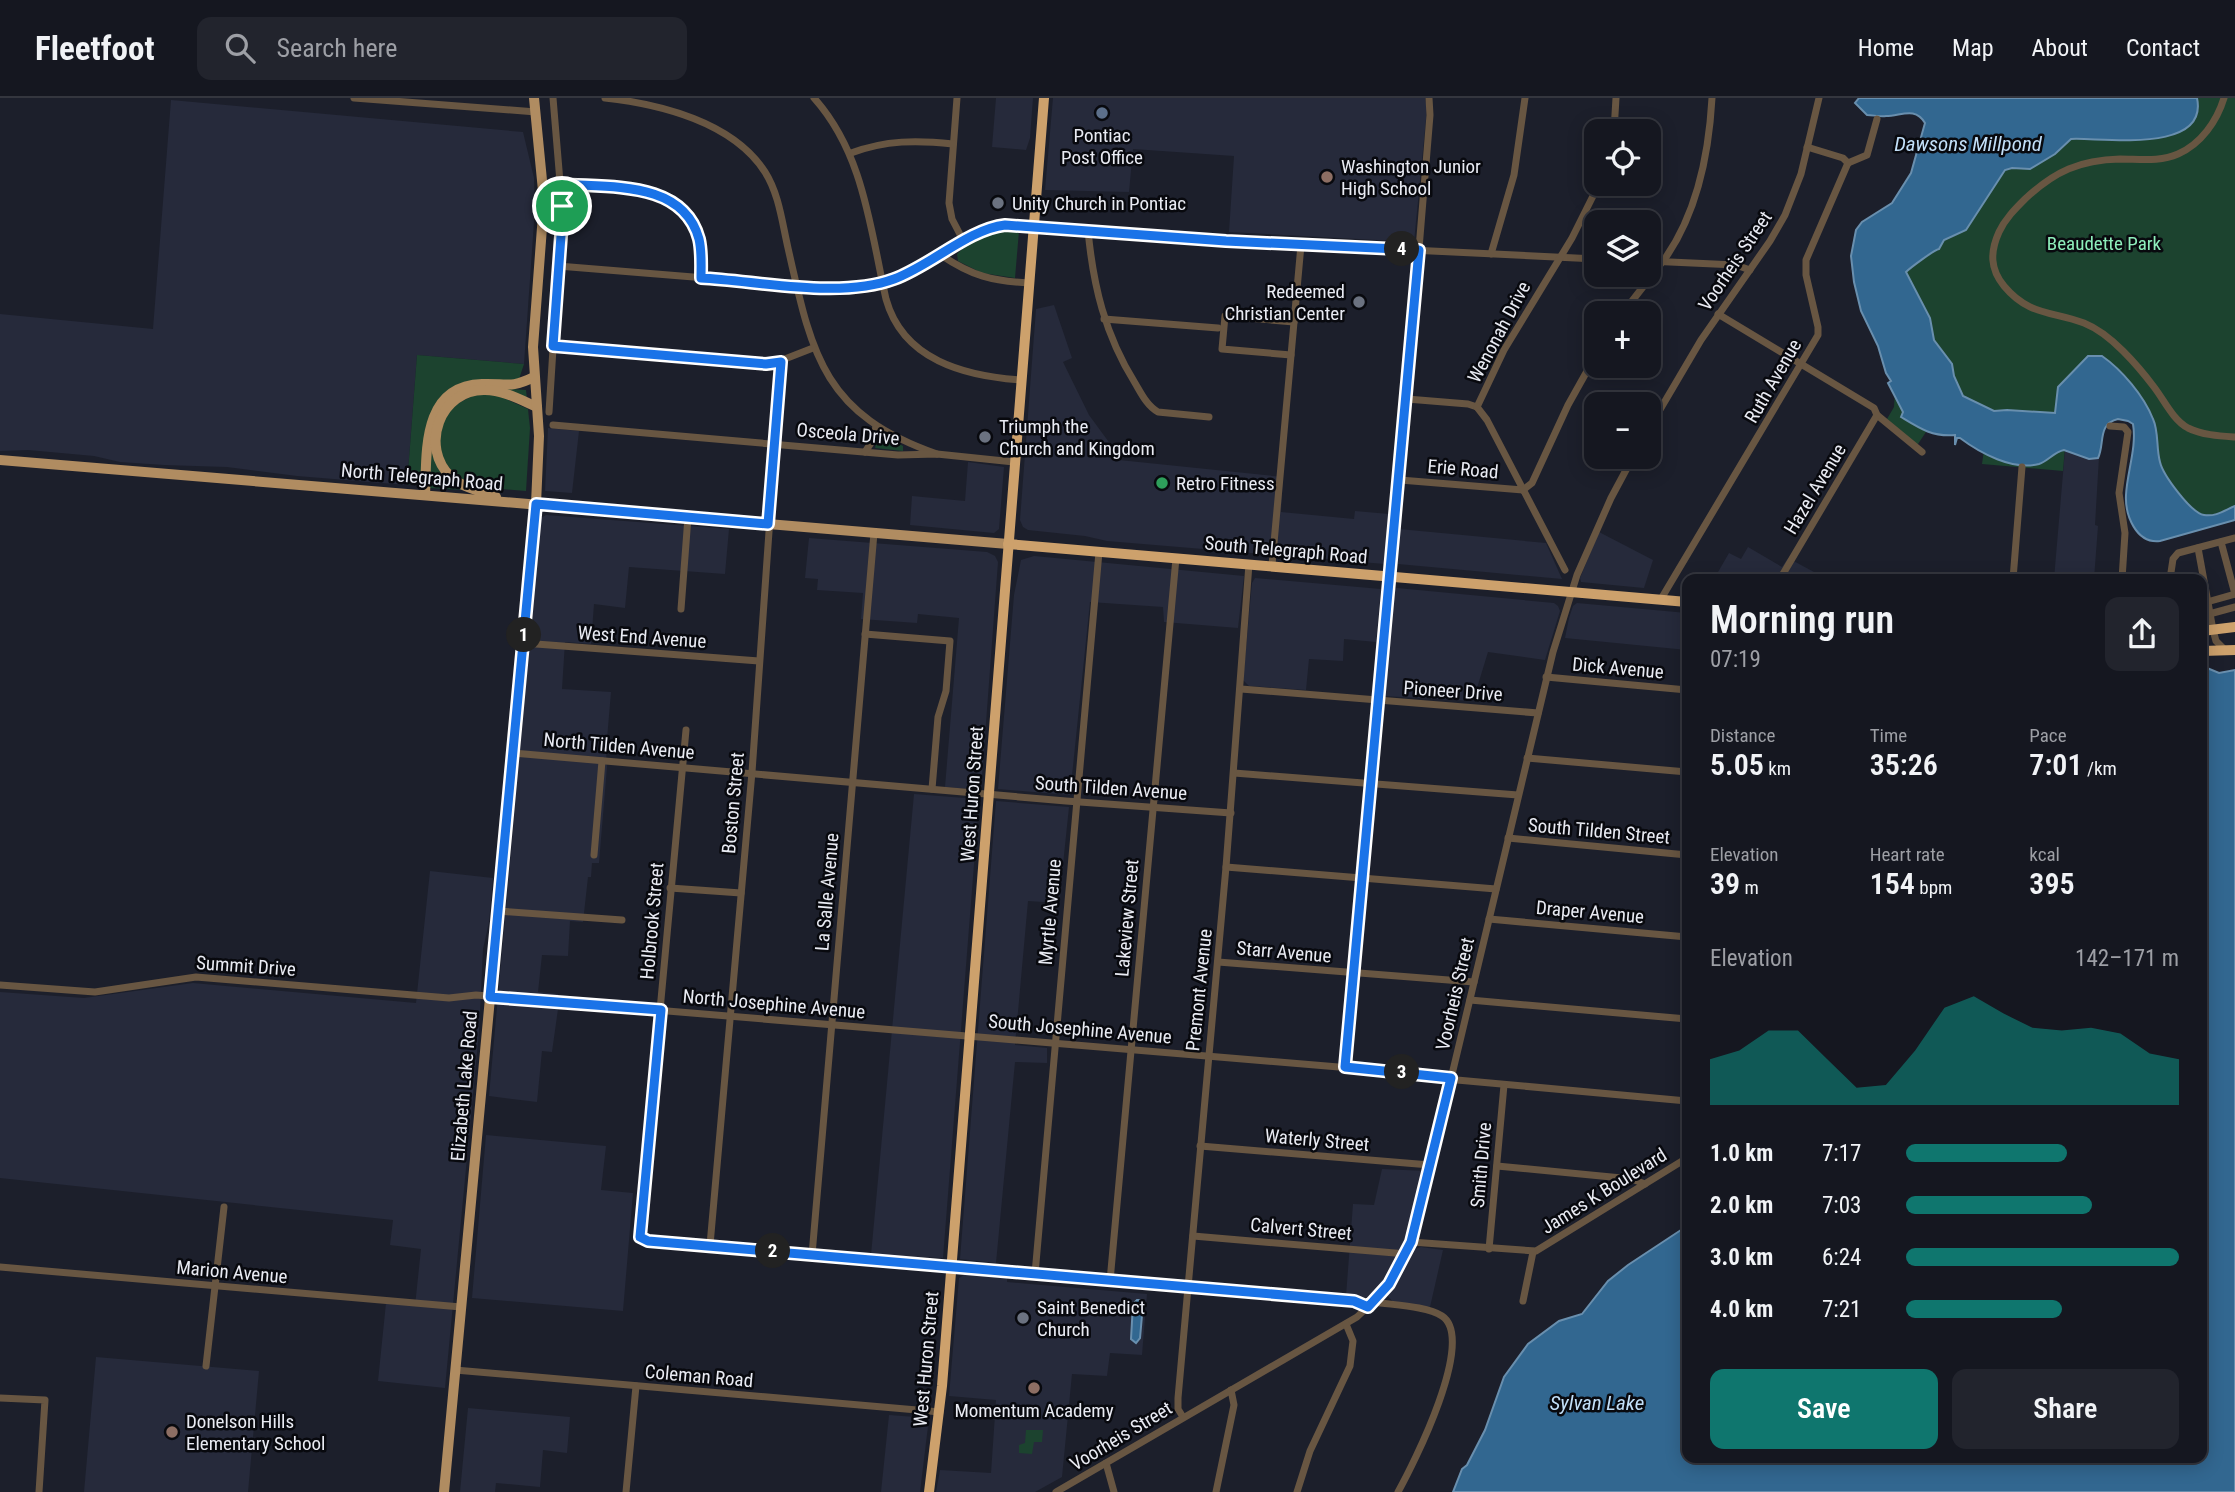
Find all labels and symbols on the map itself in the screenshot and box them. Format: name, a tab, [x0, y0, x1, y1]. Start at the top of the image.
marker: Pontiac Post Office	[1094, 105, 1110, 121]
place label: Pontiac Post Office	[1061, 124, 1143, 169]
water label: Dawsons Millpond	[1894, 132, 2043, 156]
place label: Washington Junior High School	[1341, 155, 1481, 200]
marker: Washington Junior High School	[1319, 169, 1335, 185]
pin	[532, 176, 592, 236]
place label: Unity Church in Pontiac	[1012, 192, 1186, 215]
marker: Unity Church in Pontiac	[990, 195, 1006, 211]
street label: Voorheis Street	[1693, 207, 1777, 315]
pin: 4	[1384, 232, 1420, 266]
park label: Beaudette Park	[2047, 232, 2162, 255]
street label: Wenonah Drive	[1463, 277, 1535, 387]
place label: Redeemed Christian Center	[1224, 280, 1345, 325]
marker: Redeemed Christian Center	[1351, 294, 1367, 310]
street label: Ruth Avenue	[1740, 335, 1806, 427]
place label: Triumph the Church and Kingdom	[999, 415, 1155, 460]
street label: Osceola Drive	[796, 418, 900, 450]
marker: Triumph the Church and Kingdom	[977, 429, 993, 445]
street label: Hazel Avenue	[1779, 440, 1851, 538]
street label: Erie Road	[1427, 454, 1499, 484]
street label: North Telegraph Road	[340, 458, 504, 496]
place label: Retro Fitness	[1176, 472, 1275, 495]
marker: Retro Fitness	[1154, 475, 1170, 491]
street label: South Telegraph Road	[1204, 531, 1368, 569]
pin: 1	[506, 618, 542, 652]
street label: West End Avenue	[577, 621, 707, 653]
street label: Dick Avenue	[1571, 653, 1665, 683]
street label: Pioneer Drive	[1403, 676, 1504, 706]
street label: West Huron Street	[956, 725, 988, 863]
street label: North Tilden Avenue	[543, 728, 696, 764]
street label: Boston Street	[717, 751, 749, 855]
street label: South Tilden Avenue	[1034, 771, 1188, 805]
street label: South Tilden Street	[1527, 813, 1671, 849]
street label: La Salle Avenue	[810, 832, 844, 952]
street label: Myrtle Avenue	[1034, 858, 1066, 966]
street label: Lakeview Street	[1110, 858, 1144, 978]
street label: Holbrook Street	[635, 862, 669, 980]
street label: Draper Avenue	[1535, 896, 1645, 928]
street label: Premont Avenue	[1181, 928, 1217, 1052]
street label: Voorheis Street	[1431, 935, 1479, 1053]
street label: Starr Avenue	[1236, 936, 1333, 968]
street label: Summit Drive	[195, 951, 297, 981]
street label: North Josephine Avenue	[682, 985, 866, 1023]
street label: Elizabeth Lake Road	[446, 1010, 482, 1162]
street label: South Josephine Avenue	[987, 1010, 1173, 1048]
pin: 3	[1384, 1054, 1420, 1090]
street label: Smith Drive	[1466, 1121, 1496, 1209]
street label: Waterly Street	[1264, 1124, 1370, 1156]
street label: James K Boulevard	[1537, 1143, 1671, 1239]
street label: Calvert Street	[1249, 1213, 1353, 1245]
pin: 2	[756, 1234, 790, 1268]
street label: Marion Avenue	[176, 1256, 289, 1288]
street label: West Huron Street	[909, 1290, 943, 1428]
place label: Saint Benedict Church	[1037, 1296, 1145, 1341]
marker: Saint Benedict Church	[1015, 1310, 1031, 1326]
street label: Coleman Road	[644, 1360, 754, 1392]
marker: Momentum Academy	[1026, 1380, 1042, 1396]
water label: Sylvan Lake	[1550, 1391, 1644, 1415]
street label: Voorheis Street	[1066, 1397, 1176, 1475]
place label: Momentum Academy	[954, 1399, 1114, 1422]
place label: Donelson Hills Elementary School	[186, 1410, 325, 1455]
marker: Donelson Hills Elementary School	[164, 1424, 180, 1440]

